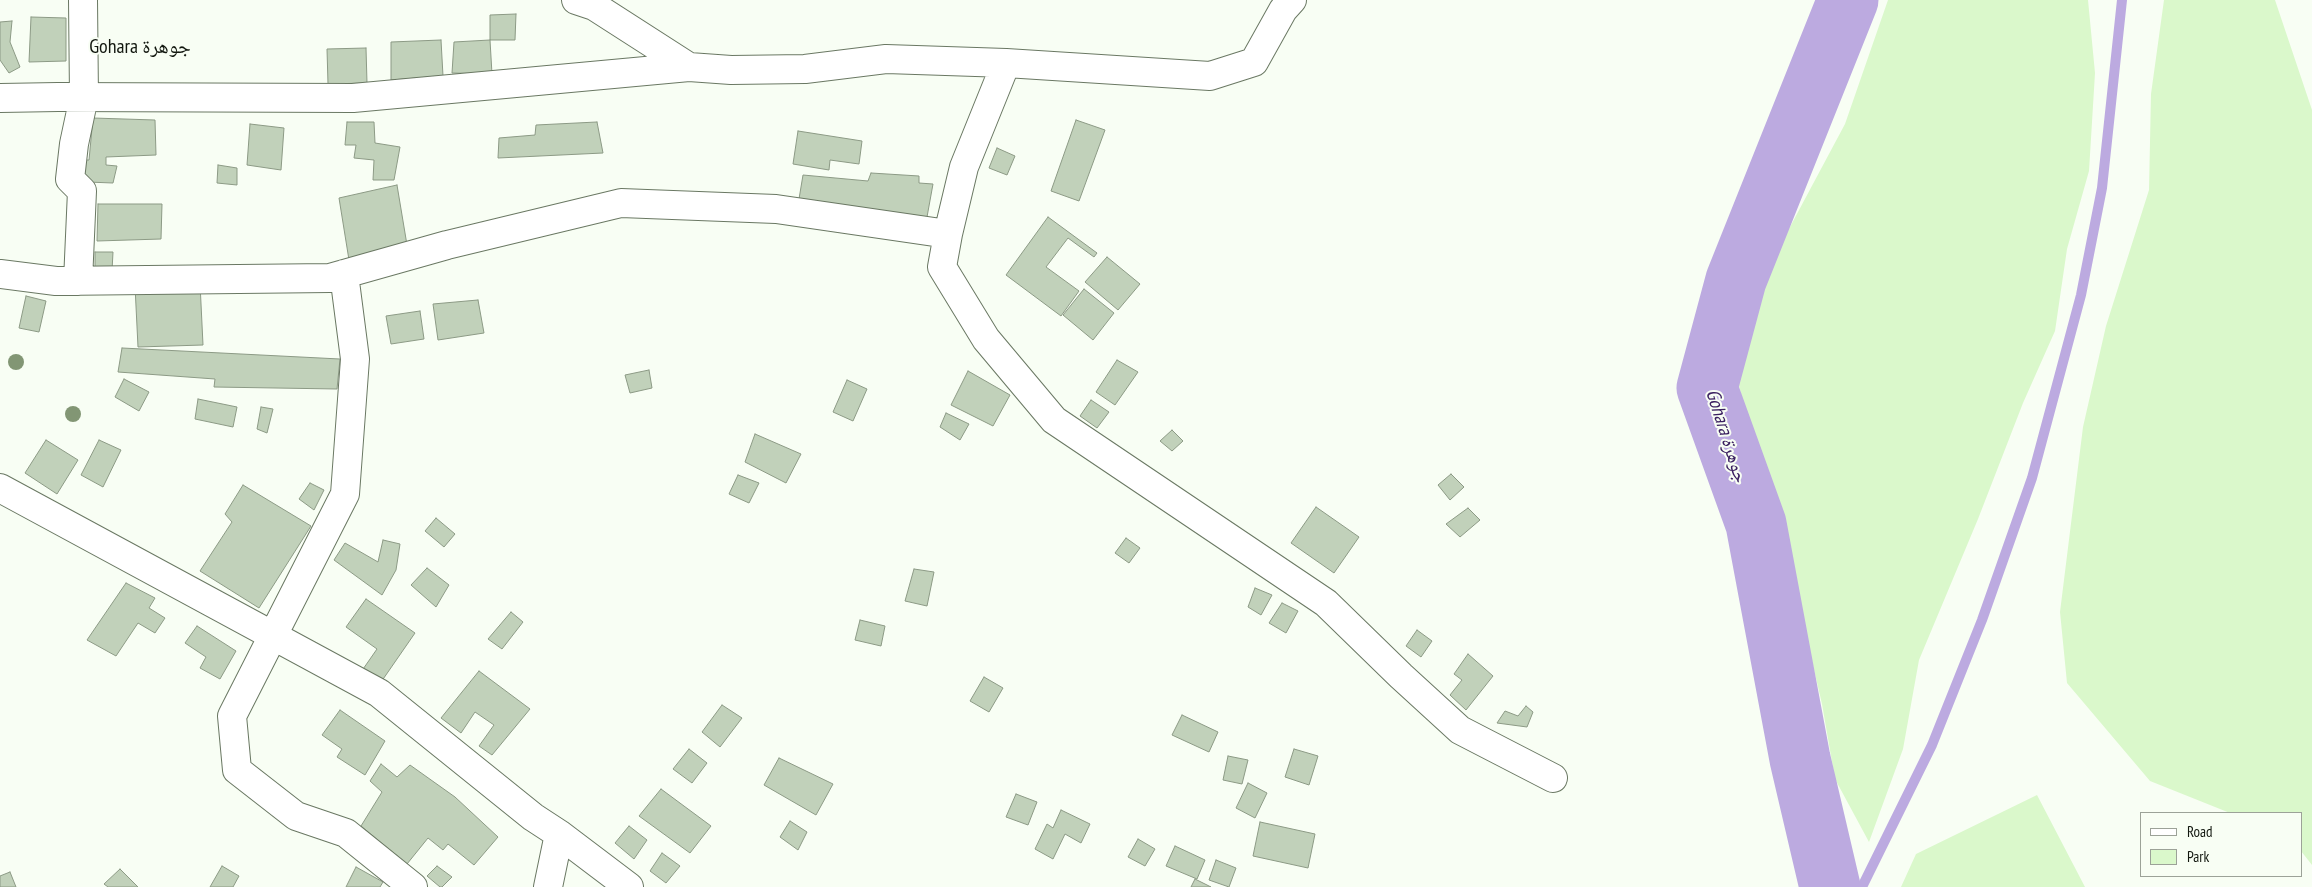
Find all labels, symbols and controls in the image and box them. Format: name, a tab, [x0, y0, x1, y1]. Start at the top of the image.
district label: Gohara جوهرة	[89, 35, 191, 59]
water label: Gohara جوهرة	[1700, 387, 1752, 485]
legend	[2140, 812, 2302, 877]
text: Road	[2187, 822, 2213, 841]
text: Park	[2187, 847, 2209, 866]

